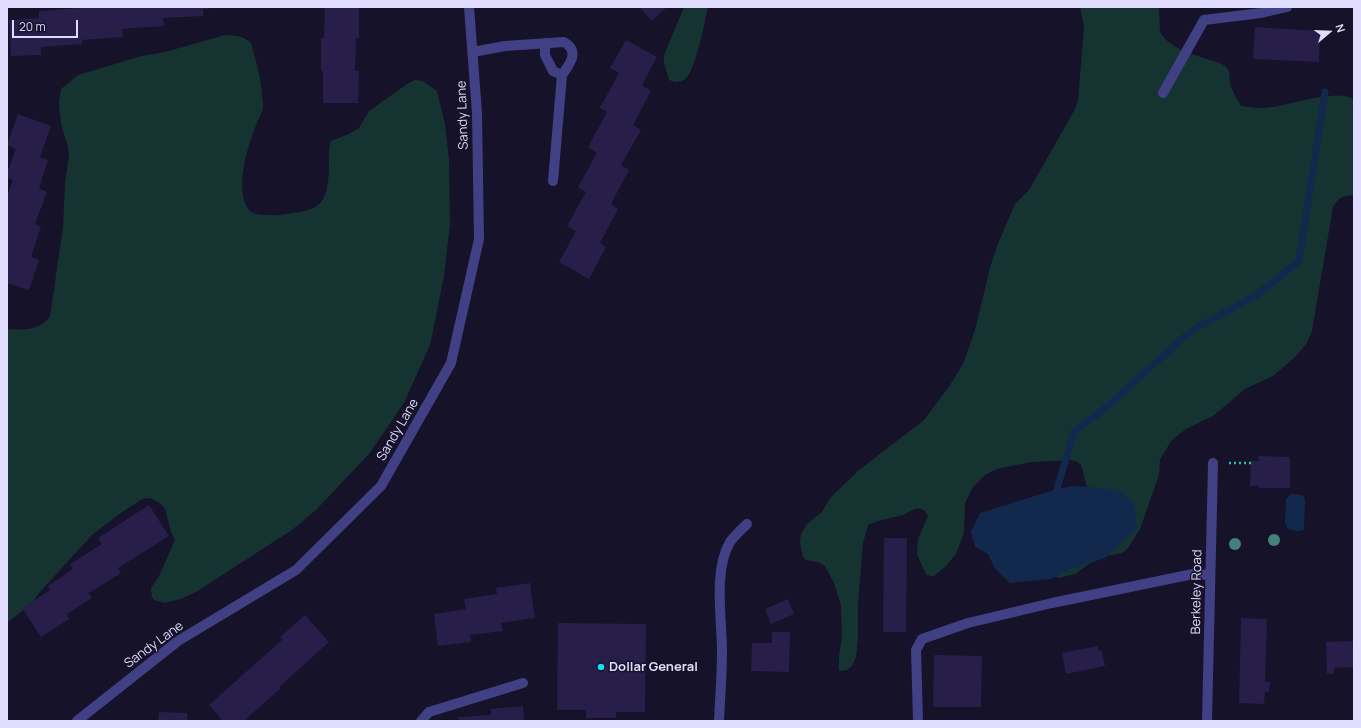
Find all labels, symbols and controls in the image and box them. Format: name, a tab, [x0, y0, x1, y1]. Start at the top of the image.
scale bar	[14, 12, 80, 38]
north arrow	[1309, 12, 1349, 52]
text: 20 m	[19, 18, 46, 35]
text: N	[1332, 22, 1349, 34]
street label: Sandy Lane	[454, 80, 472, 150]
street label: Sandy Lane	[374, 396, 422, 464]
street label: Berkeley Road	[1188, 549, 1206, 635]
street label: Sandy Lane	[121, 618, 187, 672]
place label: Dollar General	[609, 659, 698, 675]
marker: Dollar General	[596, 662, 606, 672]

